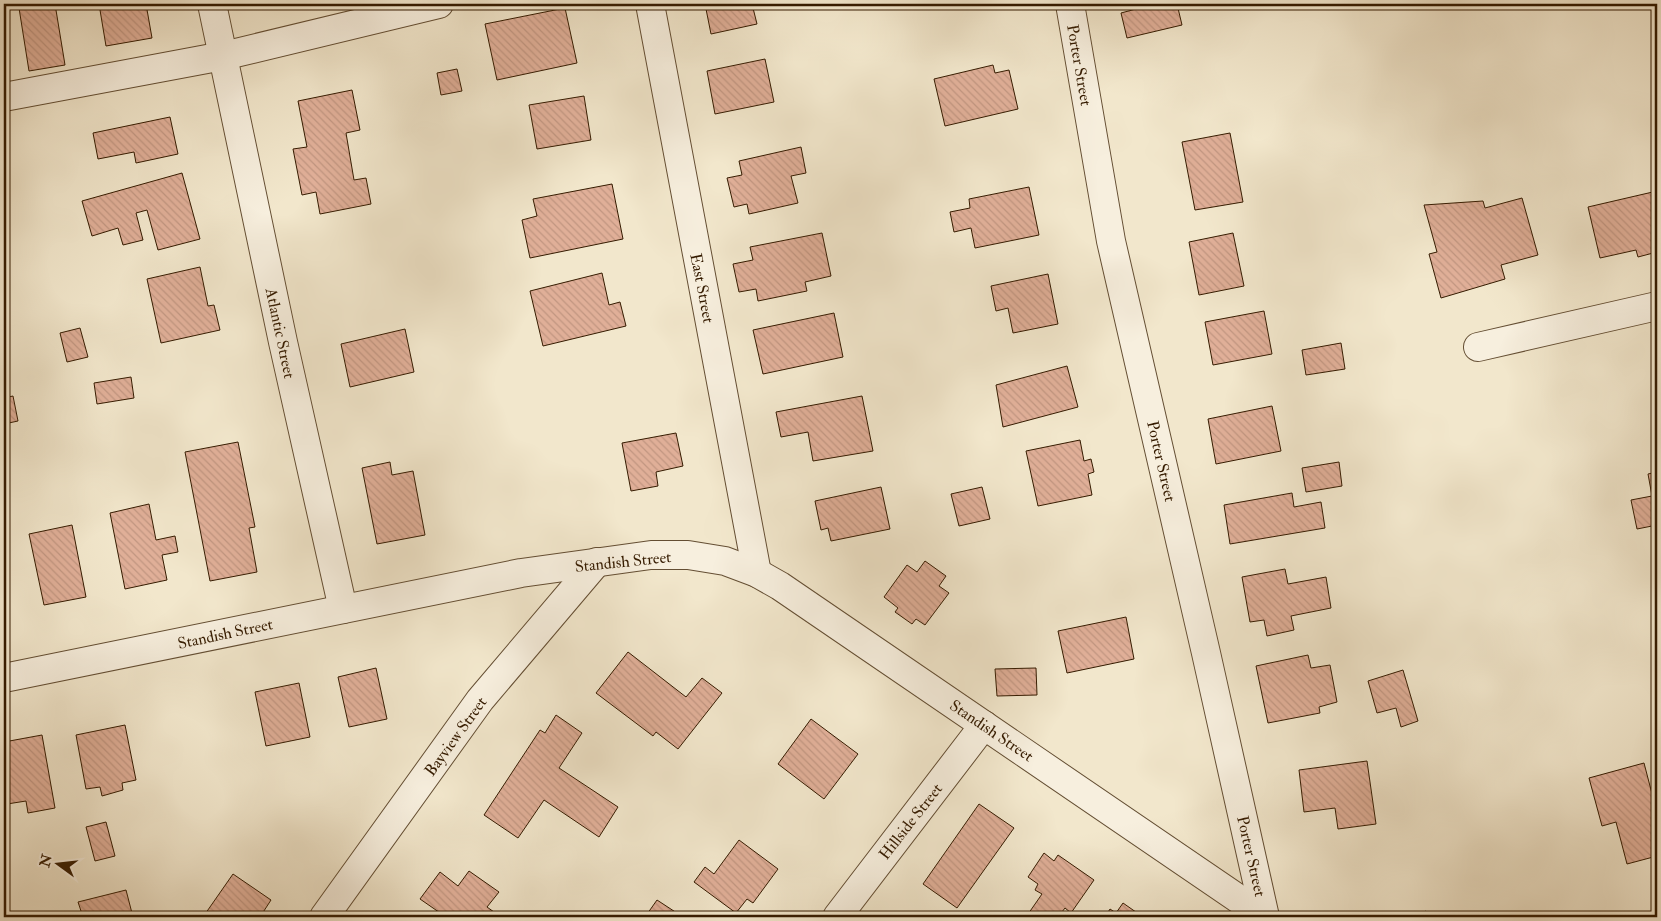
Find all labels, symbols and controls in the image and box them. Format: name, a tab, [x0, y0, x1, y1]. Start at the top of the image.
street label: Porter Street	[1062, 23, 1096, 107]
street label: East Street	[685, 252, 719, 325]
street label: Atlantic Street	[260, 285, 299, 380]
street label: Porter Street	[1142, 419, 1180, 504]
street label: Standish Street	[574, 547, 672, 577]
street label: Standish Street	[176, 614, 275, 654]
street label: Bayview Street	[420, 693, 491, 780]
street label: Standish Street	[946, 695, 1037, 766]
street label: Hillside Street	[875, 779, 947, 864]
street label: Porter Street	[1232, 814, 1270, 899]
north arrow	[32, 838, 82, 888]
text: N	[36, 852, 56, 870]

